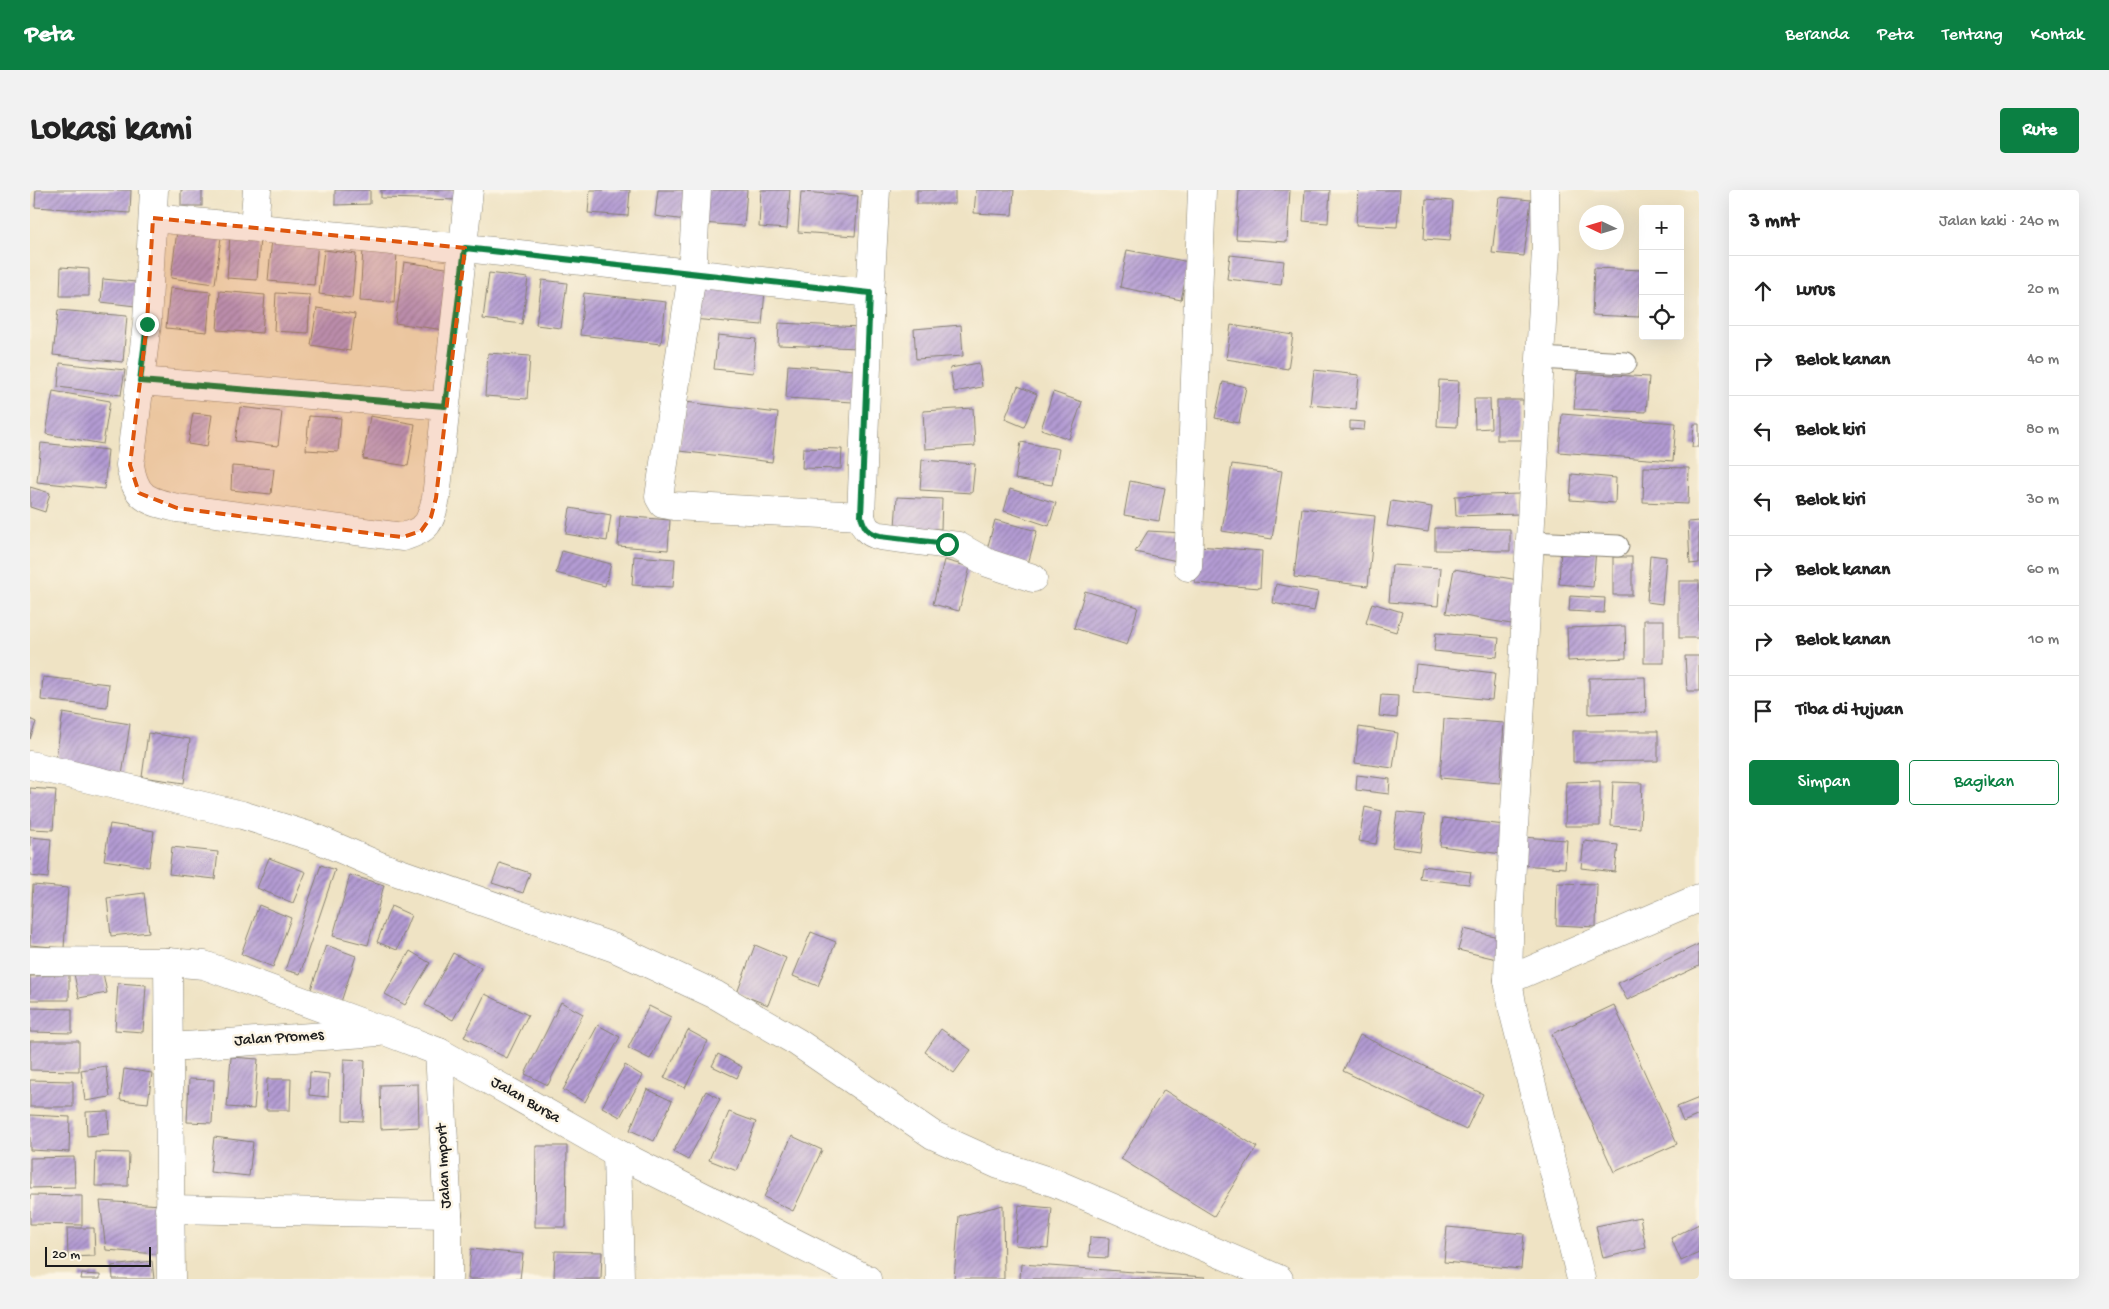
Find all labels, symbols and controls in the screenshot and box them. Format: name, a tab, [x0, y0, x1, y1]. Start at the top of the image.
text: Peta	[25, 21, 74, 50]
text: Beranda	[1785, 25, 1849, 46]
text: Peta	[1877, 25, 1914, 46]
text: Tentang	[1942, 25, 2003, 46]
text: Kontak	[2031, 25, 2084, 46]
button: Rute	[2000, 108, 2079, 153]
text: Lokasi kami	[30, 110, 192, 151]
north arrow	[1579, 205, 1624, 250]
map controls	[1639, 205, 1684, 340]
button: +	[1639, 205, 1684, 250]
text: 3 mnt	[1749, 210, 1798, 235]
text: Jalan kaki · 240 m	[1939, 213, 2059, 232]
button: −	[1639, 250, 1684, 295]
icon: ahead	[1749, 277, 1777, 305]
text: Lurus	[1796, 279, 1835, 302]
text: 20 m	[2027, 281, 2059, 300]
button: locate	[1639, 295, 1684, 340]
route end	[136, 313, 159, 336]
icon: right	[1749, 347, 1777, 375]
text: Belok kanan	[1796, 349, 1890, 372]
text: 40 m	[2027, 351, 2059, 370]
icon: left	[1749, 417, 1777, 445]
text: Belok kiri	[1796, 419, 1866, 442]
text: 80 m	[2026, 421, 2059, 440]
icon: left	[1749, 487, 1777, 515]
text: Belok kiri	[1796, 489, 1866, 512]
text: 30 m	[2026, 491, 2059, 510]
route start	[936, 533, 959, 556]
icon: right	[1749, 557, 1777, 585]
text: Belok kanan	[1796, 559, 1890, 582]
text: 60 m	[2027, 561, 2059, 580]
icon: right	[1749, 627, 1777, 655]
text: Belok kanan	[1796, 629, 1890, 652]
text: 10 m	[2028, 631, 2059, 650]
icon: arrive	[1749, 697, 1777, 725]
text: Tiba di tujuan	[1796, 699, 1903, 722]
button: Simpan	[1749, 760, 1899, 805]
button: Bagikan	[1909, 760, 2059, 805]
street label: Jalan Promes	[234, 1026, 325, 1052]
street label: Jalan Bursa	[487, 1073, 564, 1129]
street label: Jalan Import	[433, 1122, 457, 1209]
scale bar	[45, 1244, 151, 1267]
text: 20 m	[52, 1247, 80, 1264]

